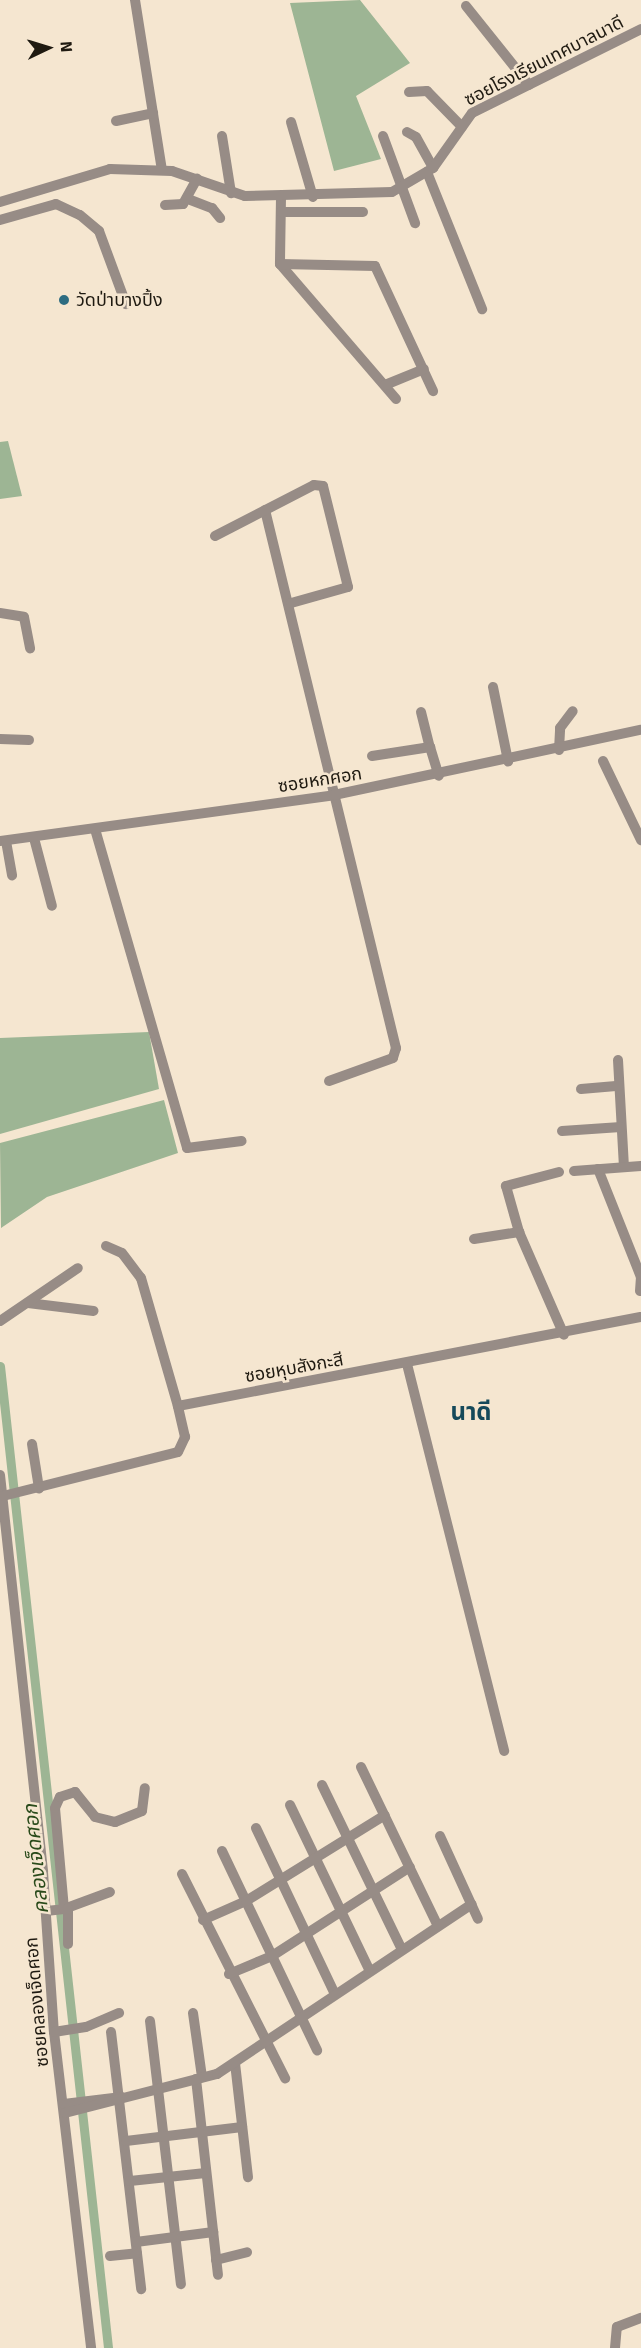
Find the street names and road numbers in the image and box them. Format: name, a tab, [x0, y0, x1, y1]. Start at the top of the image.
street label: ซอยโรงเรียนเทศบาลนาดี	[461, 11, 627, 111]
street label: ซอยหกศอก	[276, 763, 364, 797]
street label: ซอยหุบสังกะสี	[243, 1349, 345, 1387]
street label: ซอยคลองเจ็ดศอก	[21, 1936, 53, 2068]

